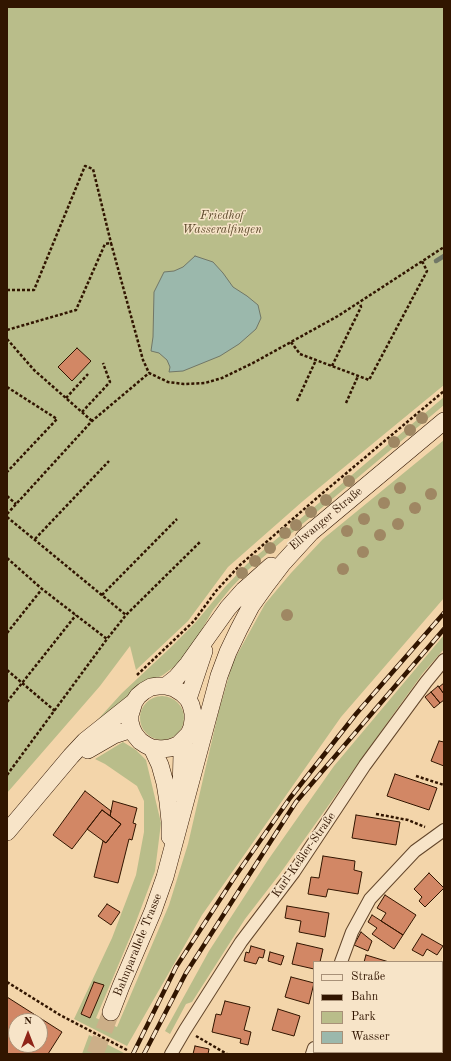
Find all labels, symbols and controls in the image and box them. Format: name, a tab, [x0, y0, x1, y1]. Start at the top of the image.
park label: Friedhof Wasseralfingen	[182, 209, 262, 237]
street label: Ellwanger Straße	[287, 484, 365, 554]
street label: Karl-Keßler-Straße	[269, 810, 339, 900]
street label: Bahnparallele Trasse	[111, 891, 165, 999]
legend	[313, 961, 443, 1053]
text: Straße	[351, 971, 385, 983]
text: Bahn	[351, 991, 378, 1003]
text: Park	[351, 1011, 376, 1023]
north arrow	[8, 1013, 48, 1053]
text: N	[24, 1016, 32, 1027]
text: Wasser	[351, 1031, 390, 1043]

